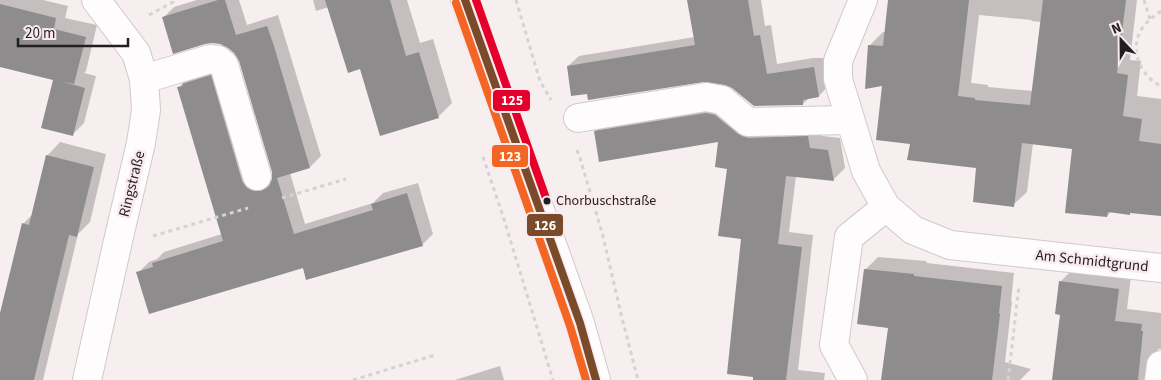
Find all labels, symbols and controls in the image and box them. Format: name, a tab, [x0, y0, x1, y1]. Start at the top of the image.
scale bar	[18, 15, 128, 47]
north arrow	[1096, 15, 1146, 65]
text: N	[1108, 18, 1125, 40]
text: 20 m	[25, 23, 55, 44]
line badge: 125	[492, 89, 531, 112]
text: 125	[501, 91, 523, 111]
line badge: 123	[491, 144, 529, 168]
text: 123	[499, 147, 521, 167]
street label: Ringstraße	[114, 149, 150, 219]
place label: Chorbuschstraße	[556, 191, 656, 211]
marker: Chorbuschstraße	[542, 196, 552, 206]
line badge: 126	[526, 213, 564, 237]
text: 126	[534, 216, 556, 236]
street label: Am Schmidtgrund	[1035, 245, 1149, 277]

